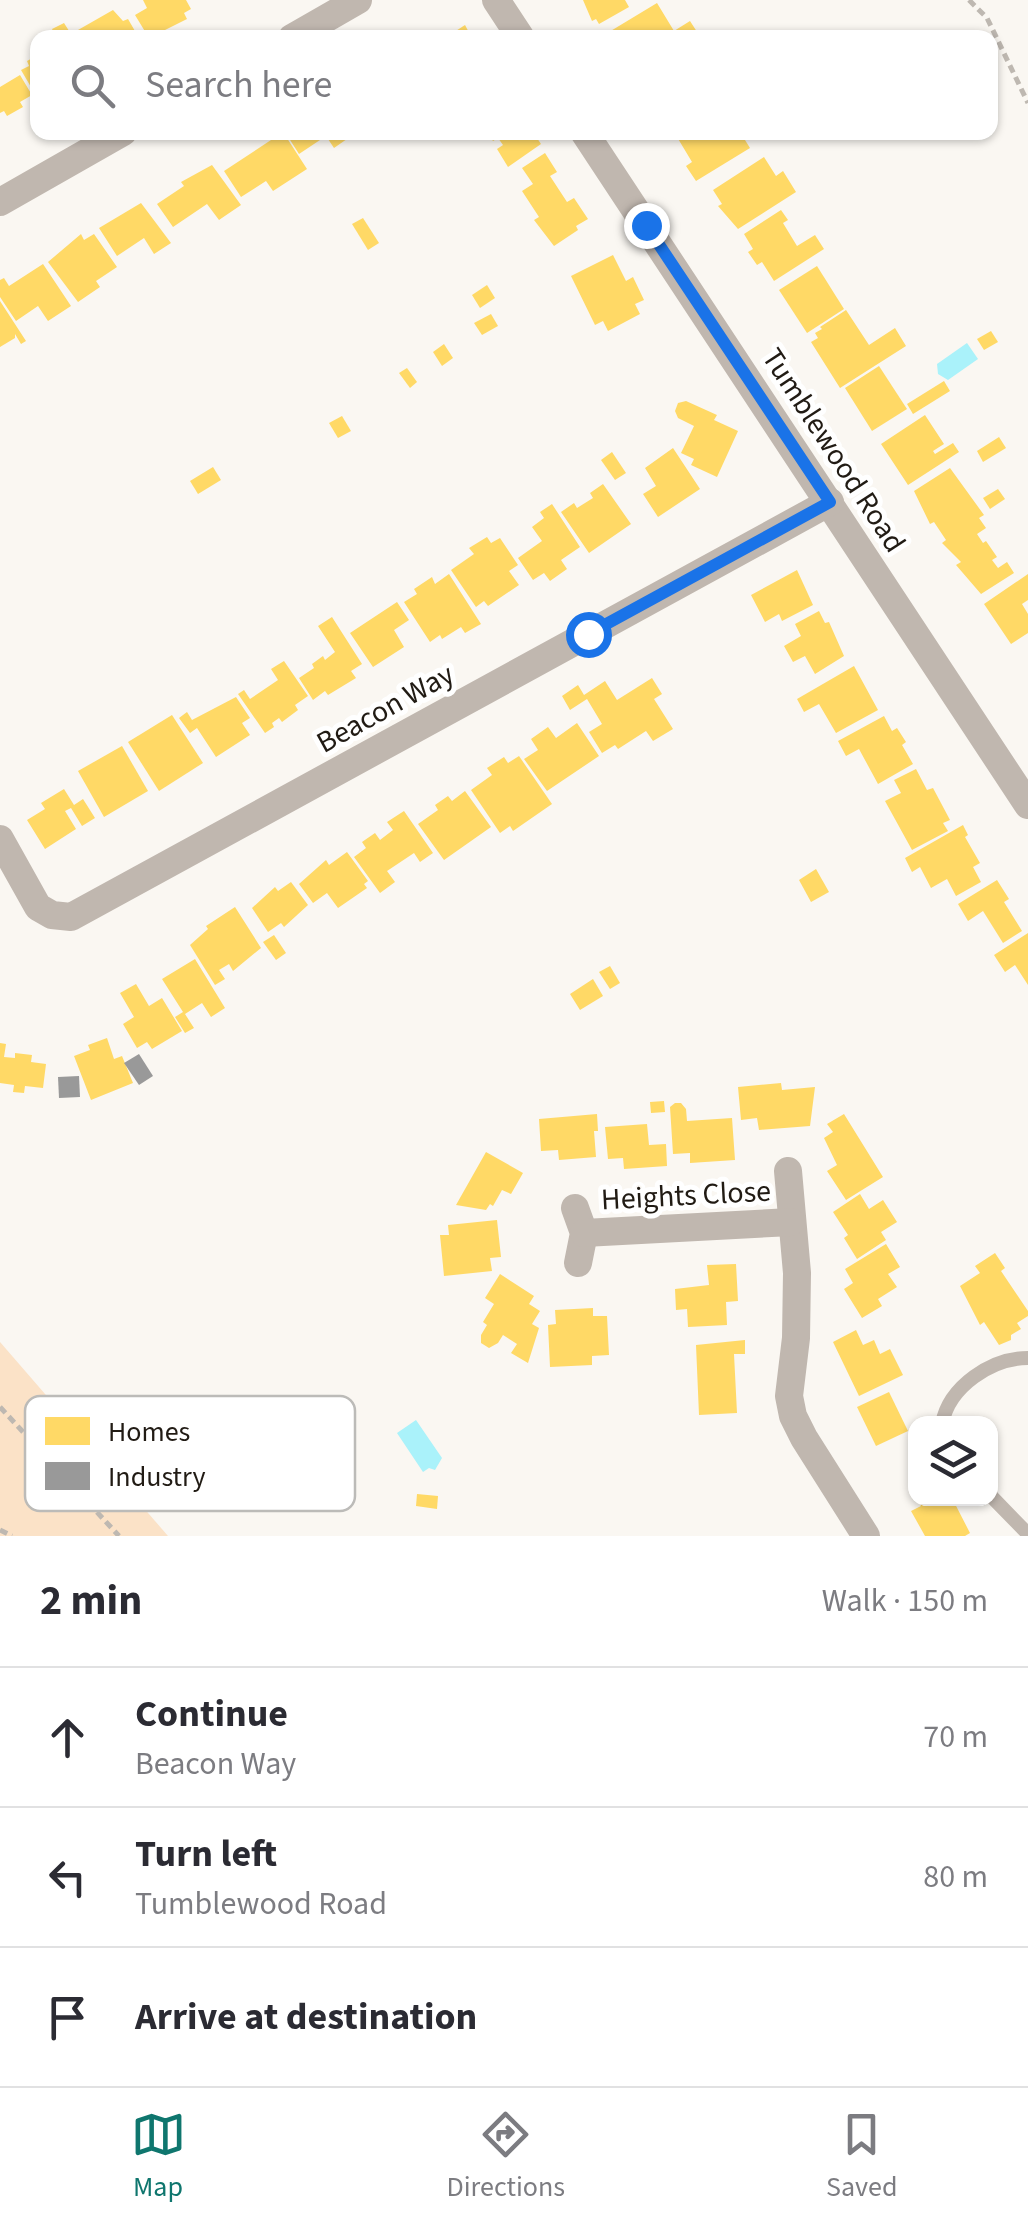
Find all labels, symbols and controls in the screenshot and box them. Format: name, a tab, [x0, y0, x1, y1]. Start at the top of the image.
search box	[30, 30, 998, 140]
icon: search	[65, 58, 120, 113]
text: Search here	[145, 58, 332, 112]
route end	[624, 203, 670, 249]
street label: Tumblewood Road	[751, 340, 916, 561]
route start	[566, 612, 612, 658]
street label: Beacon Way	[309, 653, 462, 764]
street label: Heights Close	[600, 1170, 772, 1221]
legend	[25, 1396, 355, 1511]
text: Homes	[108, 1412, 190, 1452]
map controls	[908, 1416, 998, 1506]
button: layers	[908, 1416, 998, 1506]
text: Industry	[108, 1457, 206, 1497]
text: 2 min	[40, 1571, 142, 1631]
text: Walk · 150 m	[822, 1578, 988, 1624]
text: Continue	[135, 1687, 288, 1741]
icon: ahead	[40, 1710, 95, 1765]
text: 70 m	[923, 1714, 988, 1760]
text: Beacon Way	[135, 1741, 296, 1787]
text: Turn left	[135, 1827, 277, 1881]
icon: left	[40, 1850, 95, 1905]
text: 80 m	[923, 1854, 988, 1900]
text: Tumblewood Road	[135, 1881, 387, 1927]
icon: arrive	[40, 1990, 95, 2045]
text: Arrive at destination	[135, 1990, 477, 2044]
tab: Map	[131, 2107, 186, 2207]
tab: Directions	[447, 2107, 565, 2207]
tab: Saved	[826, 2107, 897, 2207]

